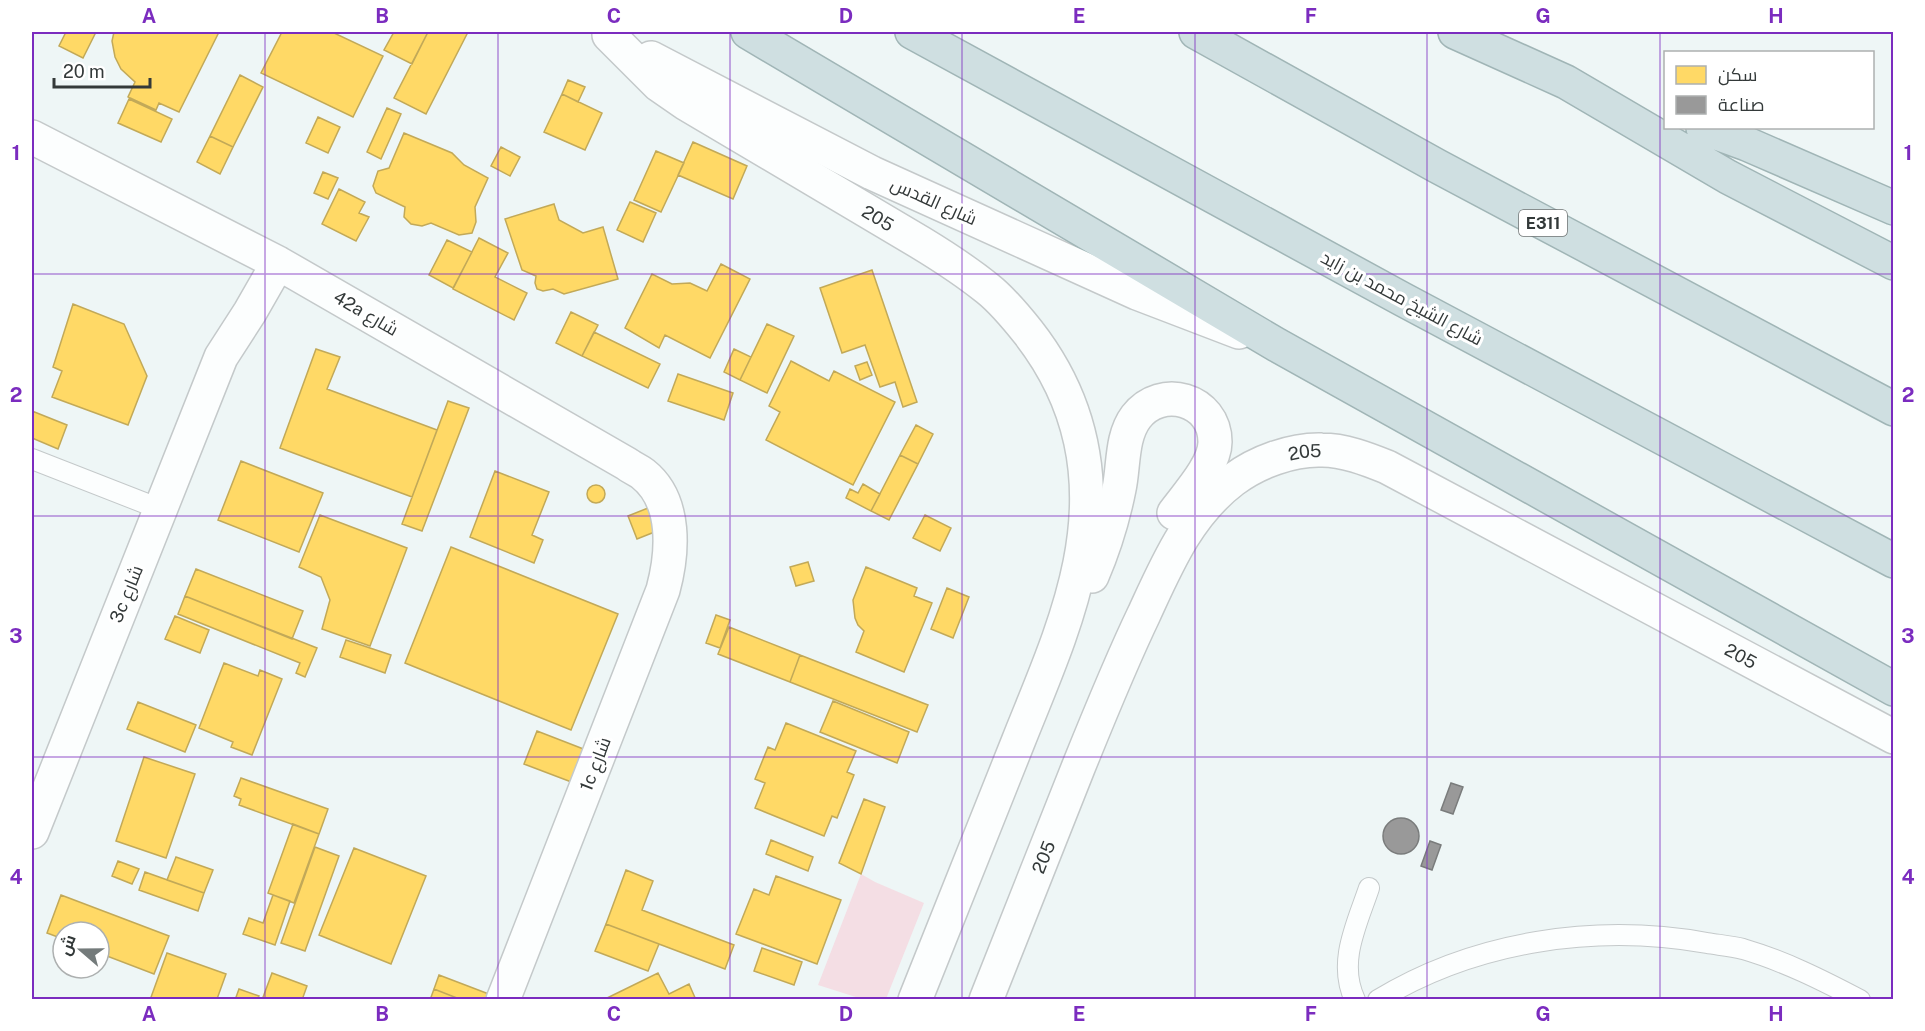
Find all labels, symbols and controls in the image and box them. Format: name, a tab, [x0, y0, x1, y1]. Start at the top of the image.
text: A	[142, 4, 156, 28]
text: B	[375, 4, 389, 28]
text: C	[607, 4, 621, 28]
text: D	[839, 4, 853, 28]
text: E	[1073, 4, 1085, 28]
text: F	[1305, 4, 1317, 28]
text: G	[1535, 4, 1551, 28]
text: H	[1768, 4, 1784, 28]
scale bar	[54, 51, 150, 89]
legend	[1664, 51, 1874, 129]
text: 20 m	[63, 61, 105, 82]
text: سكن	[1718, 64, 1757, 86]
text: صناعة	[1718, 94, 1764, 115]
text: 1	[12, 141, 20, 165]
text: 1	[1904, 141, 1912, 165]
street label: شارع القدس	[887, 173, 980, 231]
street label: 205	[859, 200, 898, 235]
road number: E311	[1519, 210, 1567, 236]
street label: شارع الشيخ محمد بن زايد	[1317, 247, 1486, 351]
street label: 42a شارع	[329, 286, 402, 342]
text: 2	[10, 383, 22, 407]
text: 2	[1902, 383, 1914, 407]
street label: 205	[1286, 439, 1322, 464]
street label: 3c شارع	[105, 562, 149, 627]
text: 3	[9, 624, 23, 648]
text: 3	[1901, 624, 1915, 648]
street label: 205	[1721, 638, 1761, 673]
street label: 1c شارع	[575, 734, 617, 795]
street label: 205	[1027, 838, 1059, 876]
text: 4	[9, 865, 23, 889]
text: 4	[1901, 865, 1915, 889]
north arrow	[51, 920, 111, 980]
text: ش	[55, 932, 80, 958]
text: A	[142, 1002, 156, 1026]
text: B	[375, 1002, 389, 1026]
text: C	[607, 1002, 621, 1026]
text: D	[839, 1002, 853, 1026]
text: E	[1073, 1002, 1085, 1026]
text: F	[1305, 1002, 1317, 1026]
text: G	[1535, 1002, 1551, 1026]
text: H	[1768, 1002, 1784, 1026]

